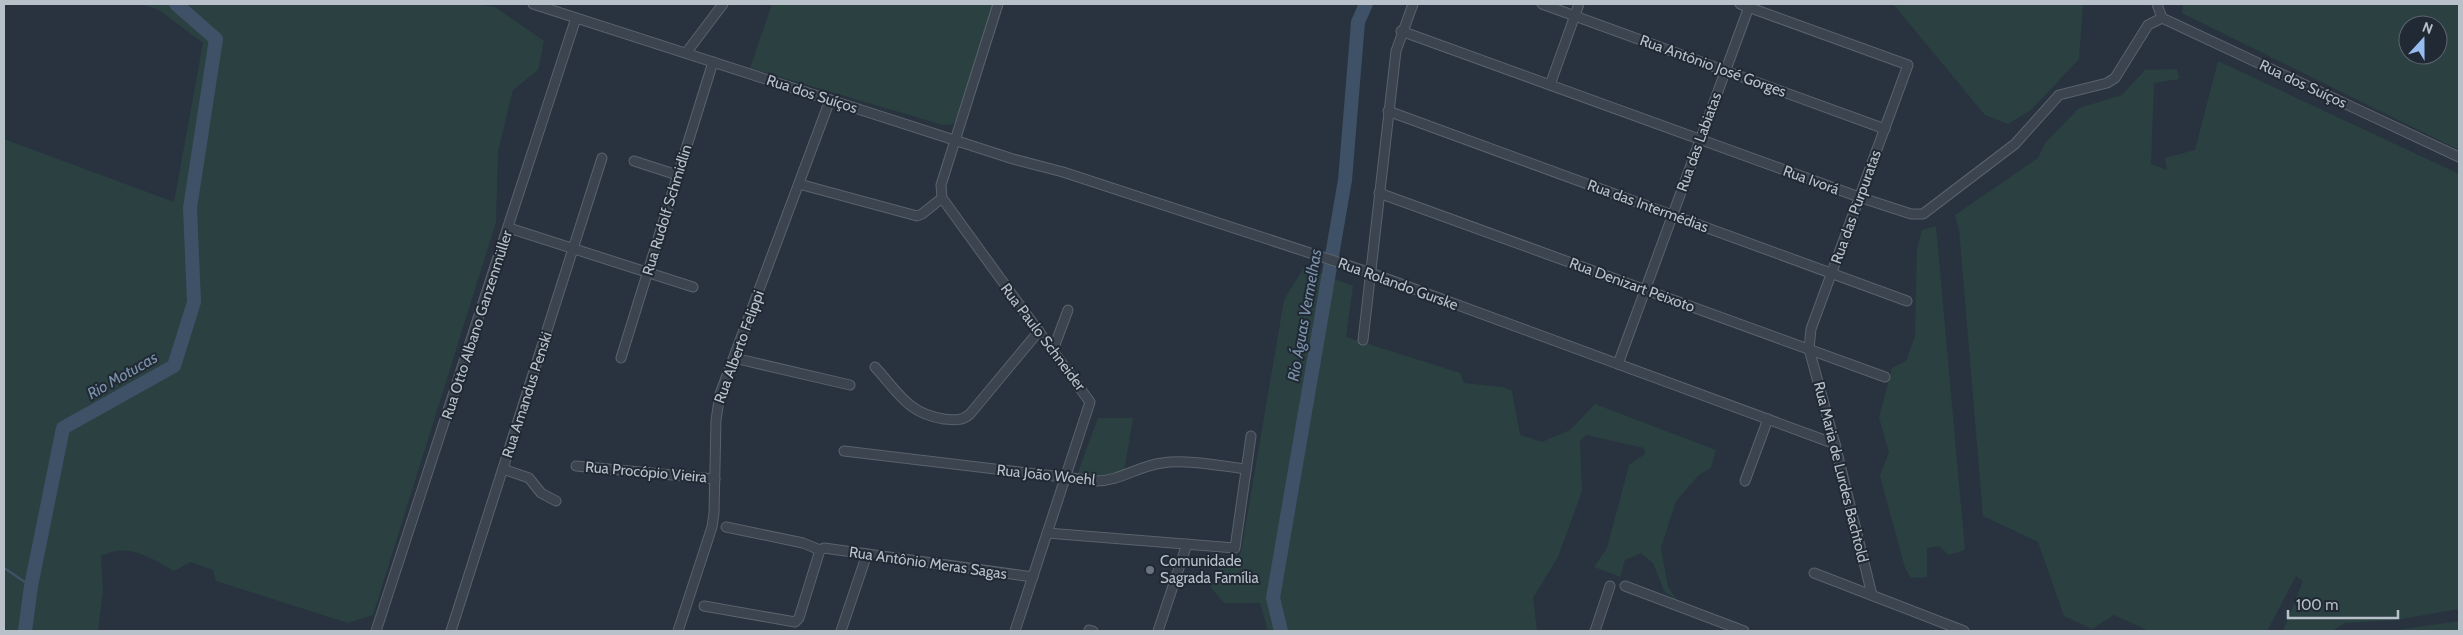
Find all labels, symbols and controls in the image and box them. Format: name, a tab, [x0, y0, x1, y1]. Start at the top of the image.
north arrow	[2398, 15, 2448, 65]
text: N	[2420, 18, 2436, 38]
street label: Rua Antônio José Gorges	[1637, 31, 1789, 101]
street label: Rua dos Suíços	[2256, 56, 2350, 112]
street label: Rua dos Suíços	[764, 71, 860, 117]
street label: Rua das Labiatas	[1673, 90, 1725, 194]
street label: Rua Rudolf Schmidlin	[639, 142, 695, 278]
street label: Rua das Purpuratas	[1827, 148, 1885, 266]
street label: Rua Ivorá	[1781, 162, 1842, 199]
street label: Rua das Intermédias	[1585, 176, 1711, 236]
street label: Rua Otto Albano Ganzenmüller	[438, 228, 516, 422]
water label: Rio Águas Vermelhas	[1283, 247, 1325, 383]
street label: Rua Rolando Gurske	[1336, 254, 1461, 314]
street label: Rua Denizart Peixoto	[1567, 254, 1697, 316]
street label: Rua Paulo Schneider	[997, 280, 1089, 394]
street label: Rua Alberto Felippi	[710, 288, 768, 406]
street label: Rua Amandus Penski	[498, 330, 556, 460]
water label: Rio Motucas	[84, 348, 161, 403]
street label: Rua Maria de Lurdes Bachtold	[1810, 380, 1872, 564]
street label: Rua Procópio Vieira	[584, 458, 709, 486]
street label: Rua João Woehl	[996, 461, 1097, 489]
street label: Rua Antônio Meras Sagas	[848, 543, 1008, 583]
place label: Comunidade Sagrada Família	[1160, 552, 1259, 587]
marker: Comunidade Sagrada Família	[1144, 564, 1156, 576]
scale bar	[2288, 588, 2398, 620]
text: 100 m	[2296, 596, 2338, 614]

